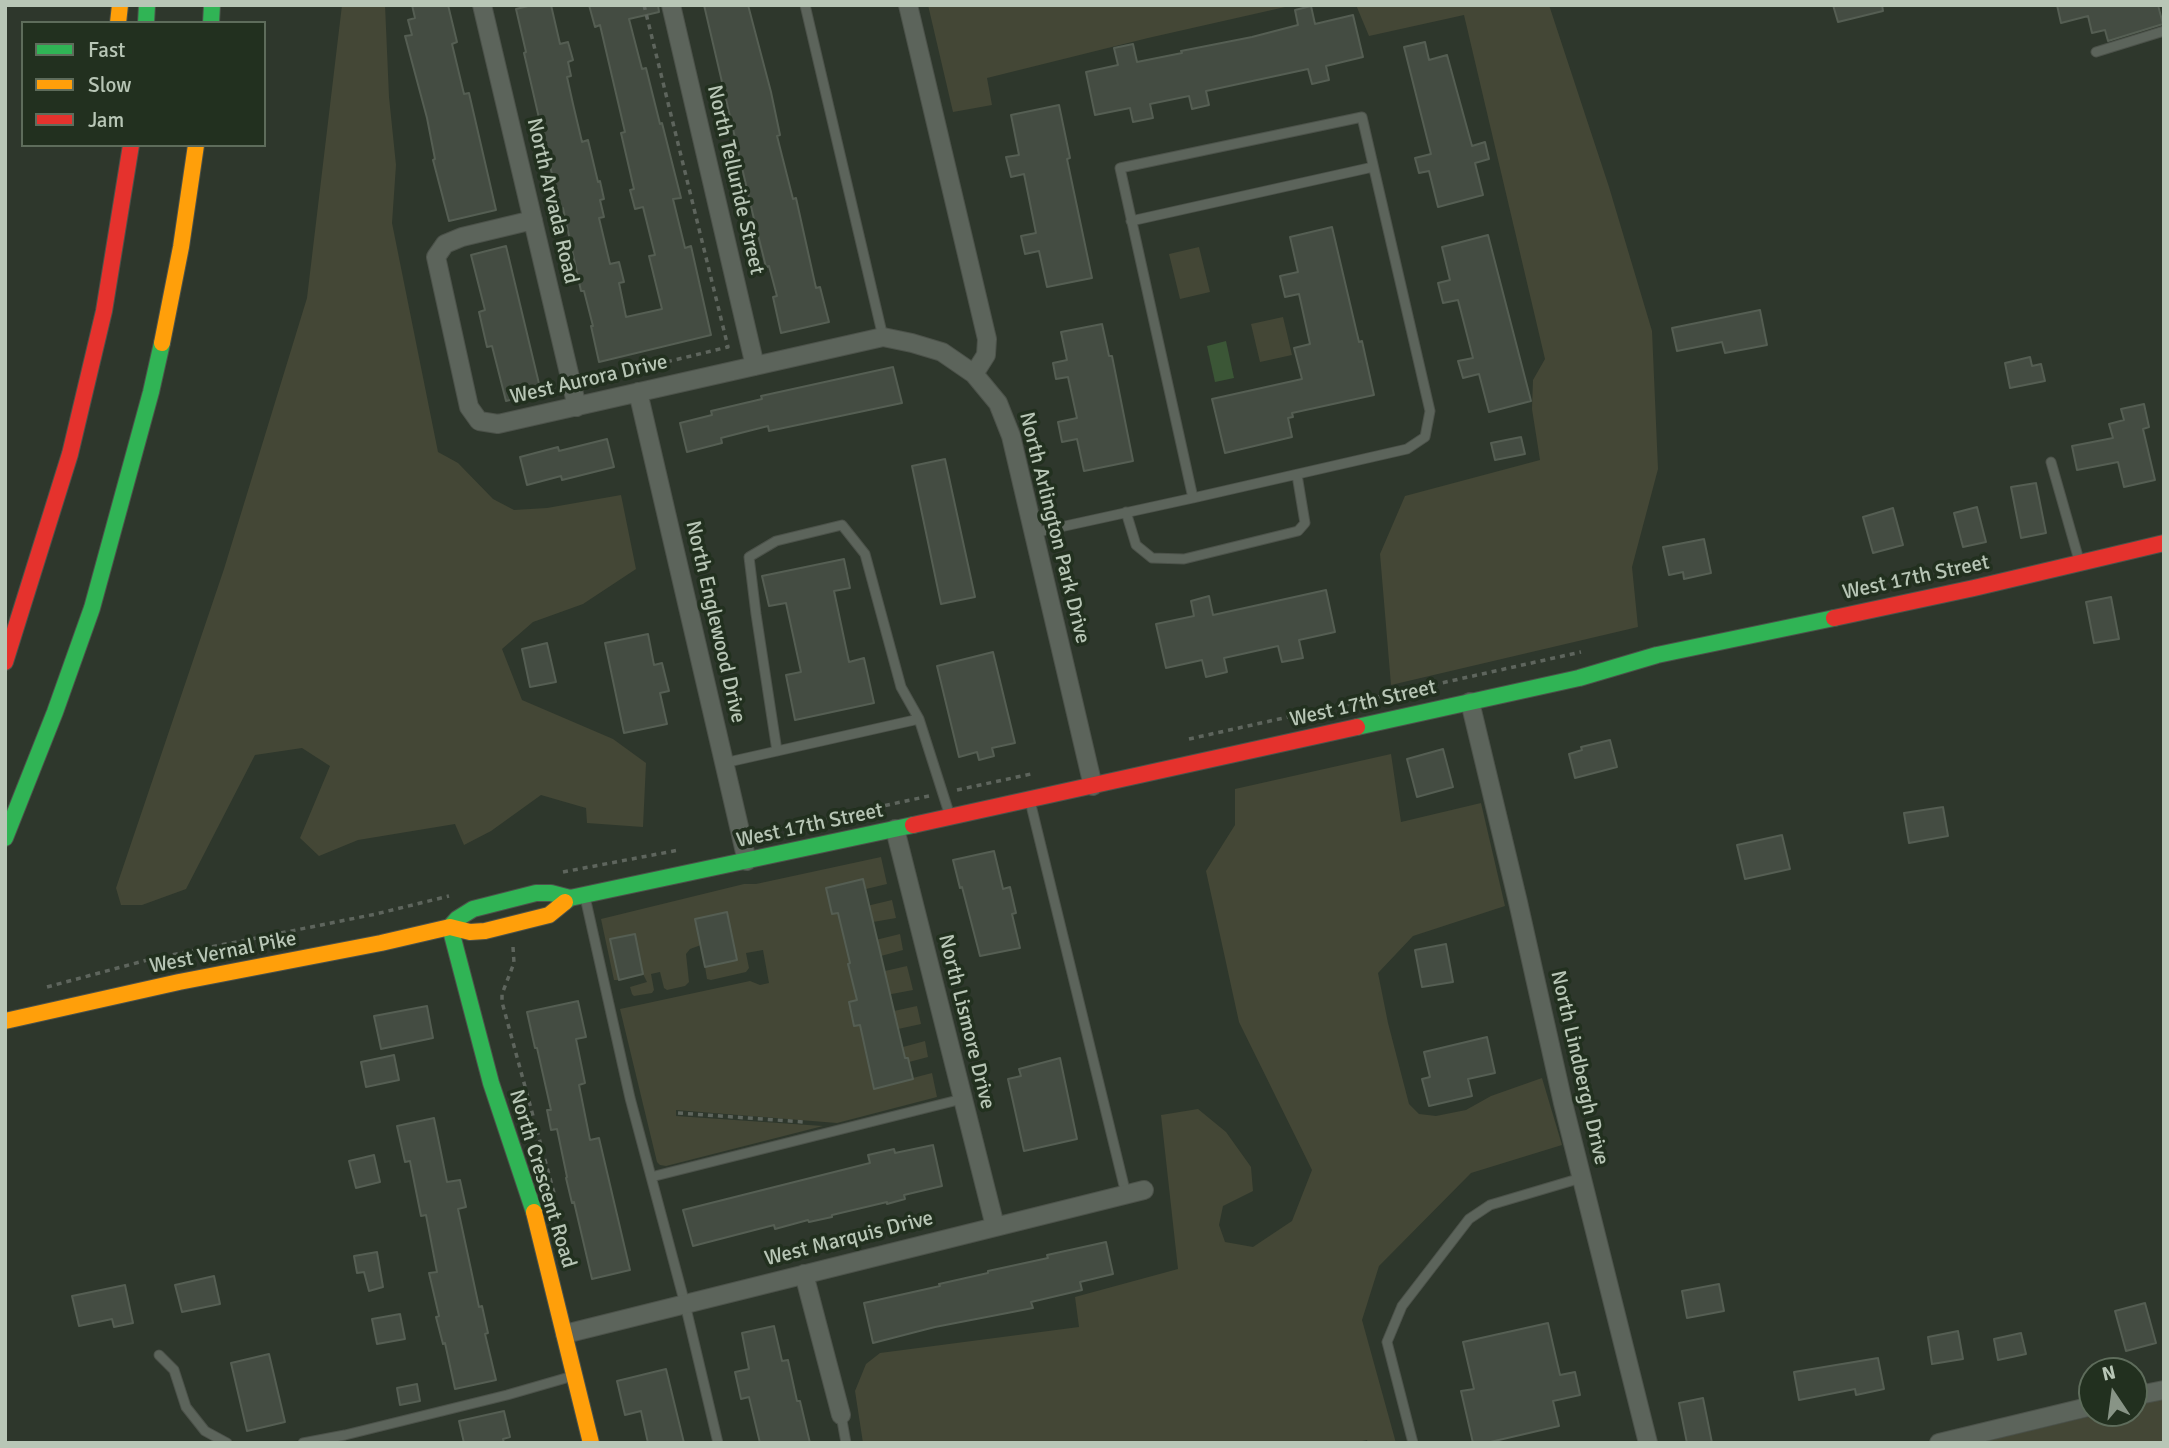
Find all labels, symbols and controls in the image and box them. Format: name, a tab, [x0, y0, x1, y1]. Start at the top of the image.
legend	[21, 21, 266, 147]
text: Fast	[88, 37, 125, 63]
text: Slow	[88, 72, 132, 98]
street label: North Telluride Street	[701, 83, 769, 277]
text: Jam	[88, 107, 124, 133]
street label: North Arvada Road	[521, 116, 583, 286]
street label: West Aurora Drive	[508, 350, 670, 410]
street label: North Arlington Park Drive	[1013, 410, 1095, 646]
street label: North Englewood Drive	[679, 518, 751, 726]
street label: West 17th Street	[1840, 550, 1992, 606]
street label: West 17th Street	[1287, 675, 1439, 733]
street label: West 17th Street	[734, 798, 886, 854]
street label: West Vernal Pike	[147, 926, 299, 980]
street label: North Lismore Drive	[932, 932, 1000, 1112]
street label: North Lindbergh Drive	[1544, 968, 1614, 1168]
street label: North Crescent Road	[503, 1087, 581, 1271]
street label: West Marquis Drive	[762, 1206, 936, 1272]
north arrow	[2078, 1357, 2148, 1427]
text: N	[2100, 1360, 2118, 1387]

